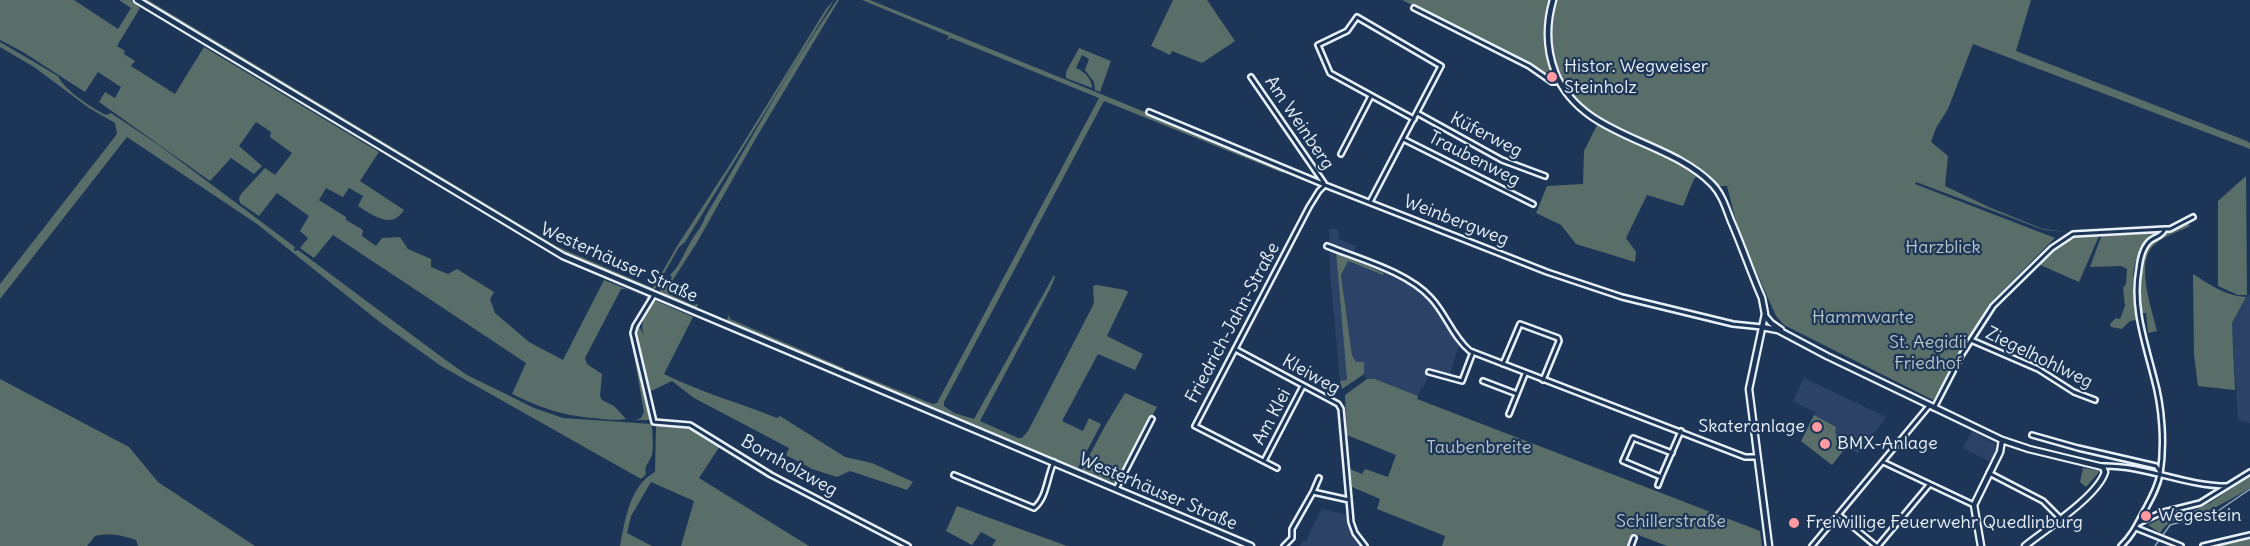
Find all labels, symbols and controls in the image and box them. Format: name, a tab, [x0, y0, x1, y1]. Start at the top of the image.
place label: Histor. Wegweiser Steinholz	[1564, 56, 1708, 98]
marker: Histor. Wegweiser Steinholz	[1545, 70, 1559, 84]
street label: Am Weinberg	[1260, 72, 1338, 174]
street label: Küferweg	[1446, 108, 1526, 162]
street label: Traubenweg	[1425, 127, 1523, 191]
street label: Weinbergweg	[1401, 191, 1511, 251]
street label: Westerhäuser Straße	[537, 219, 701, 307]
park label: Harzblick	[1905, 237, 1981, 259]
street label: Friedrich-Jahn-Straße	[1182, 239, 1284, 407]
park label: Hammwarte	[1812, 307, 1914, 329]
street label: Ziegelhohlweg	[1982, 323, 2096, 393]
park label: St. Aegidii Friedhof	[1889, 332, 1967, 374]
street label: Kleiweg	[1278, 350, 1344, 400]
street label: Am Klei	[1248, 385, 1296, 449]
place label: Skateranlage	[1698, 416, 1805, 438]
marker: Skateranlage	[1810, 420, 1824, 434]
street label: Bornholzweg	[737, 431, 841, 501]
place label: BMX-Anlage	[1837, 433, 1938, 455]
park label: Taubenbreite	[1426, 437, 1532, 459]
marker: BMX-Anlage	[1818, 437, 1832, 451]
street label: Westerhäuser Straße	[1076, 449, 1240, 535]
place label: Wegestein	[2158, 505, 2241, 527]
marker: Wegestein	[2139, 509, 2153, 523]
park label: Schillerstraße	[1616, 511, 1726, 533]
place label: Freiwillige Feuerwehr Quedlinburg	[1806, 512, 2083, 534]
marker: Freiwillige Feuerwehr Quedlinburg	[1787, 516, 1801, 530]

